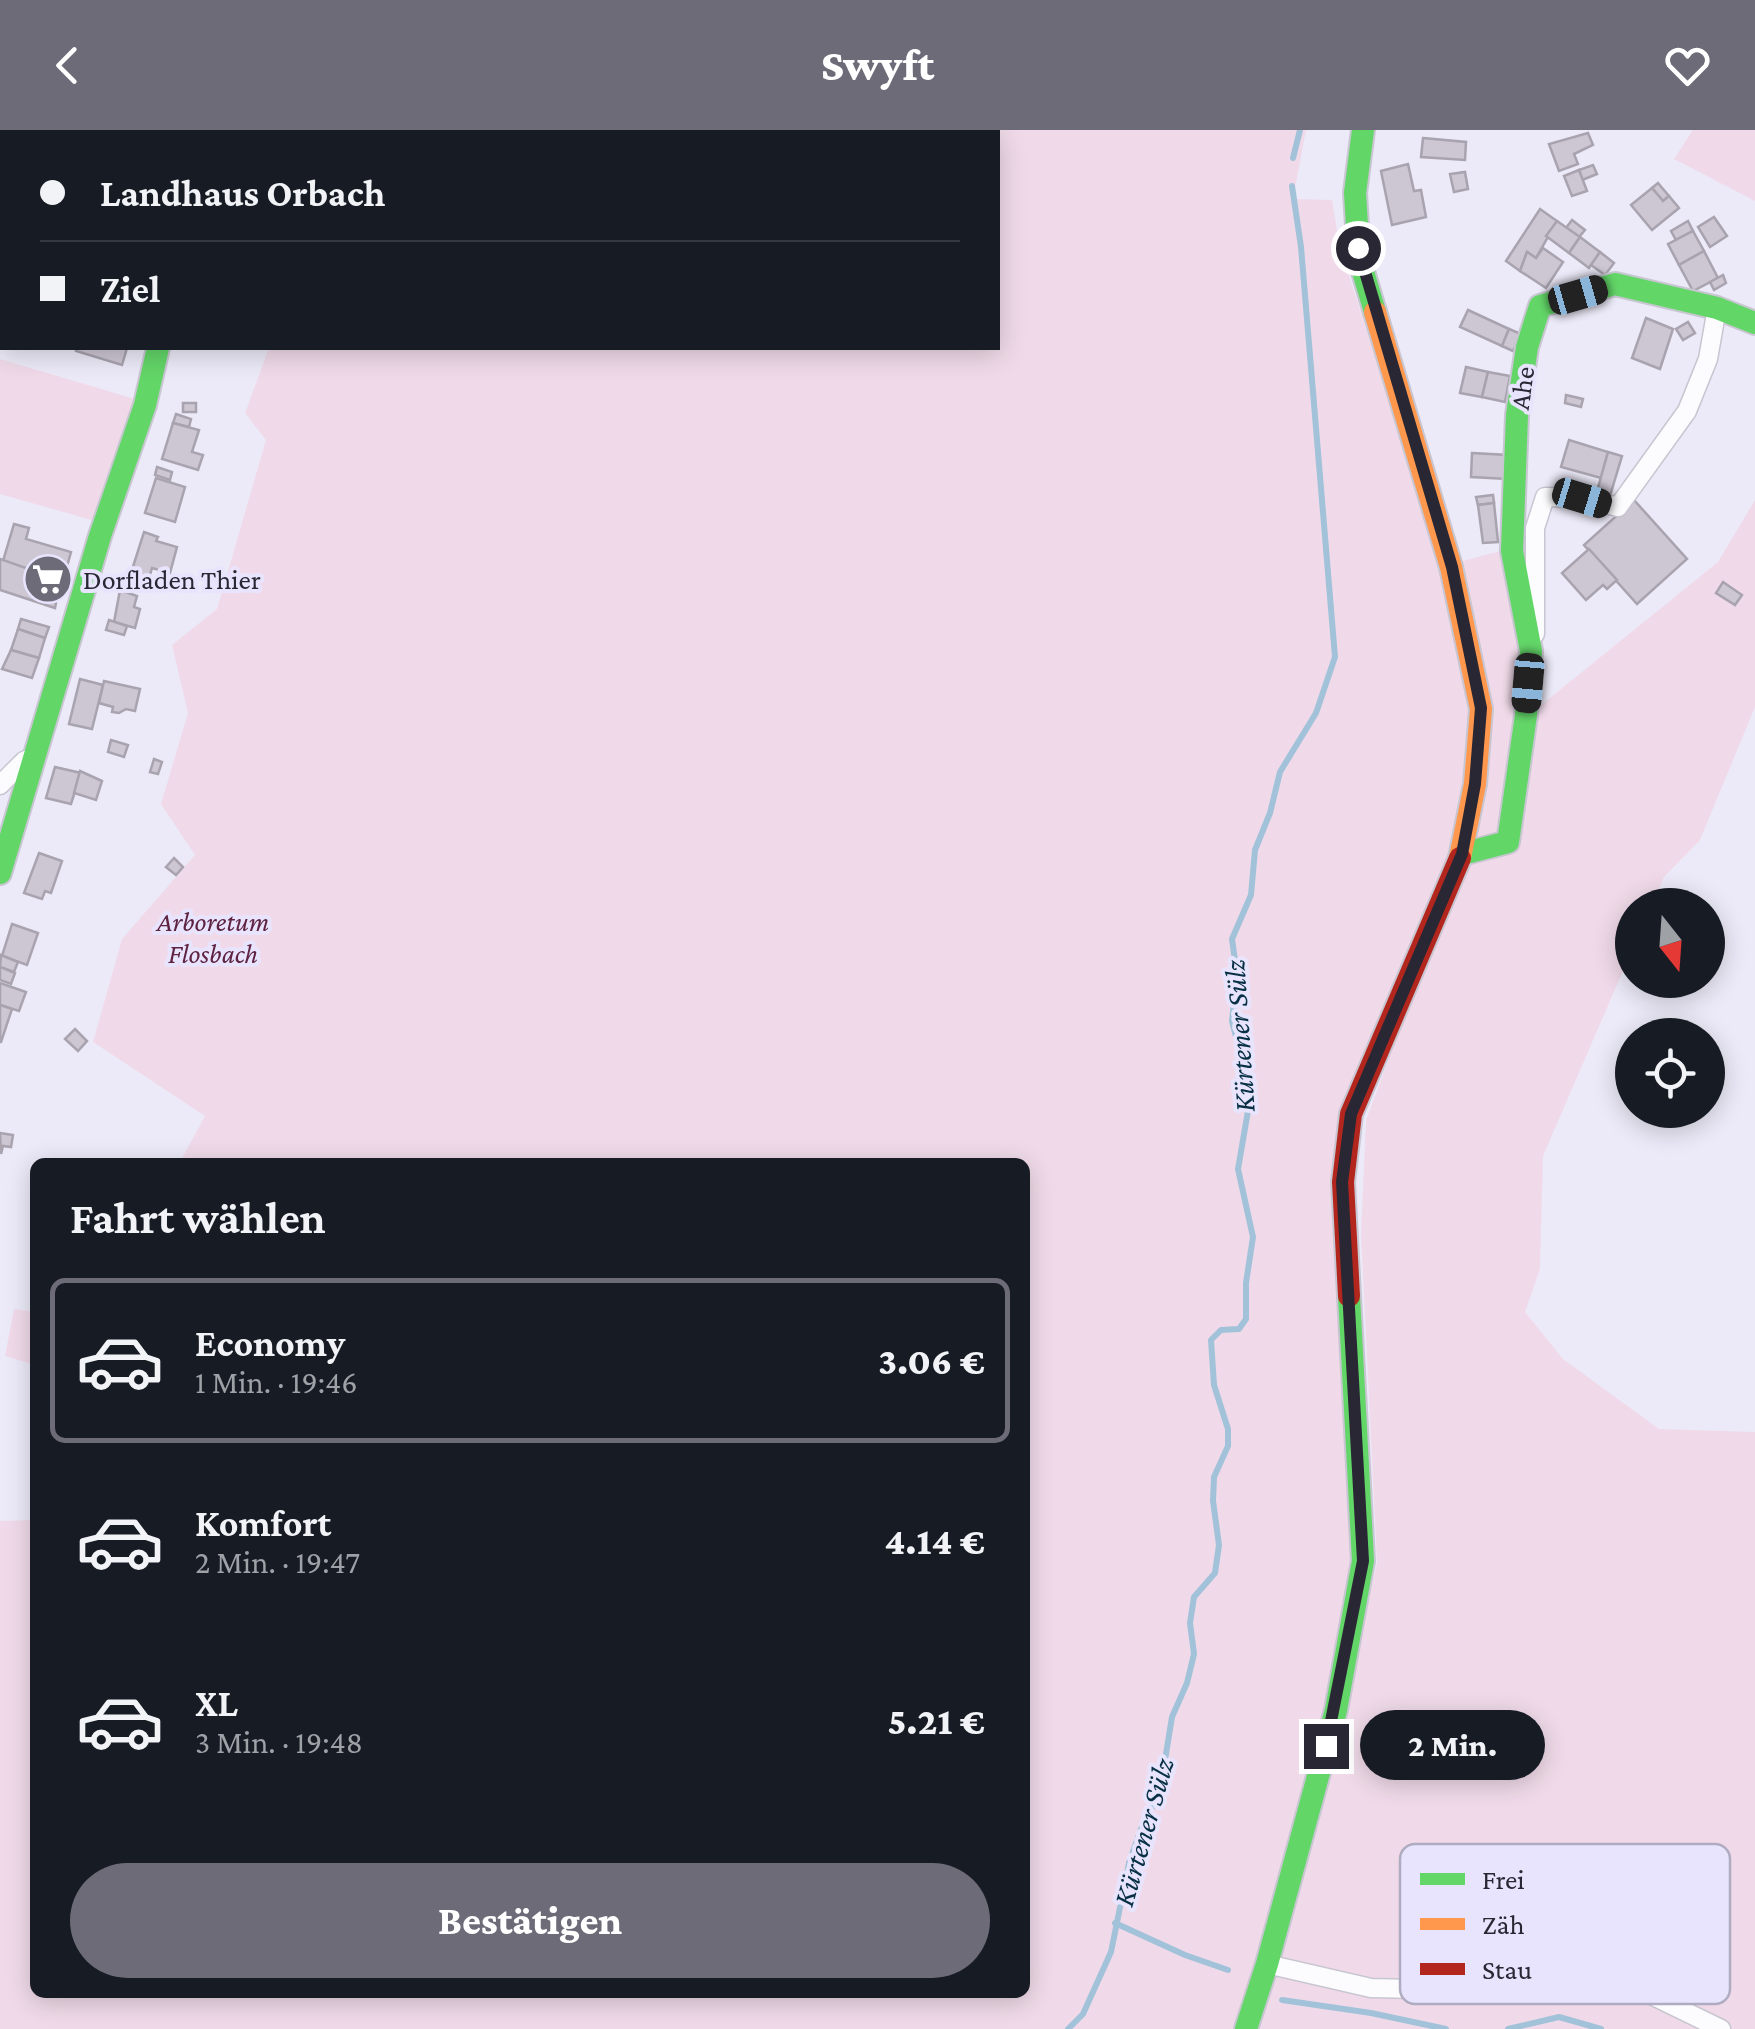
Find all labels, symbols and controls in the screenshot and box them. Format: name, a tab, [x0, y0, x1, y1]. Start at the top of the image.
icon: back	[40, 38, 95, 93]
icon: heart	[1660, 38, 1715, 93]
text: Swyft	[821, 40, 934, 90]
text: Landhaus Orbach	[100, 172, 385, 214]
route start	[1336, 226, 1381, 271]
text: Ziel	[100, 268, 160, 310]
car	[1545, 272, 1611, 318]
street label: Ahe	[1504, 364, 1540, 412]
car	[1549, 475, 1615, 521]
supermarket icon: Dorfladen Thier	[22, 553, 74, 605]
place label: Dorfladen Thier	[83, 564, 261, 595]
car	[1510, 652, 1546, 714]
north arrow	[1615, 888, 1725, 998]
map controls	[1615, 888, 1725, 1128]
park label: Arboretum Flosbach	[155, 906, 269, 969]
water label: Kürtener Sülz	[1217, 958, 1261, 1113]
button: locate	[1615, 1018, 1725, 1128]
text: Fahrt wählen	[70, 1193, 326, 1243]
icon: car	[75, 1316, 165, 1406]
text: Economy	[195, 1322, 345, 1364]
text: 3.06 €	[878, 1340, 985, 1382]
text: 1 Min. · 19:46	[195, 1364, 358, 1400]
icon: car	[75, 1496, 165, 1586]
text: Komfort	[195, 1502, 331, 1544]
text: 4.14 €	[884, 1520, 985, 1562]
text: 2 Min. · 19:47	[195, 1544, 360, 1580]
icon: car	[75, 1676, 165, 1766]
text: XL	[195, 1682, 238, 1724]
text: 5.21 €	[888, 1700, 985, 1742]
callout: 2 Min.	[1361, 1711, 1546, 1781]
text: 3 Min. · 19:48	[195, 1724, 363, 1760]
route end	[1304, 1724, 1349, 1769]
text: 2 Min.	[1408, 1727, 1497, 1763]
water label: Kürtener Sülz	[1106, 1753, 1180, 1910]
legend	[1400, 1844, 1730, 2004]
button: Bestätigen	[70, 1863, 990, 1978]
text: Frei	[1482, 1864, 1525, 1895]
text: Zäh	[1482, 1909, 1525, 1940]
text: Stau	[1482, 1954, 1532, 1985]

